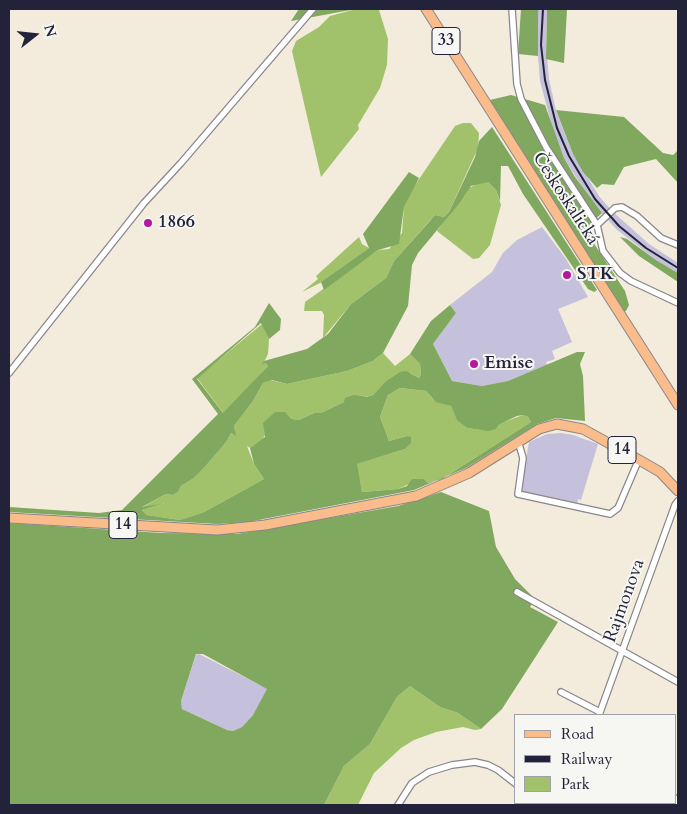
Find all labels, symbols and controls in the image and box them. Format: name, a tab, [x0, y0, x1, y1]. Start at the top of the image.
north arrow	[10, 10, 60, 60]
text: N	[39, 22, 61, 39]
road number: 33	[432, 27, 460, 54]
street label: Českoskalická	[527, 149, 603, 249]
place label: 1866	[158, 212, 195, 234]
marker: 1866	[142, 217, 154, 229]
place label: STK	[577, 264, 614, 286]
marker: STK	[561, 269, 573, 281]
place label: Emise	[484, 353, 533, 375]
marker: Emise	[468, 358, 480, 370]
road number: 14	[608, 436, 636, 464]
road number: 14	[109, 512, 137, 538]
street label: Rajmonova	[600, 556, 650, 646]
legend	[514, 714, 677, 804]
text: Road	[561, 724, 594, 744]
text: Railway	[561, 749, 612, 769]
text: Park	[561, 774, 590, 794]

